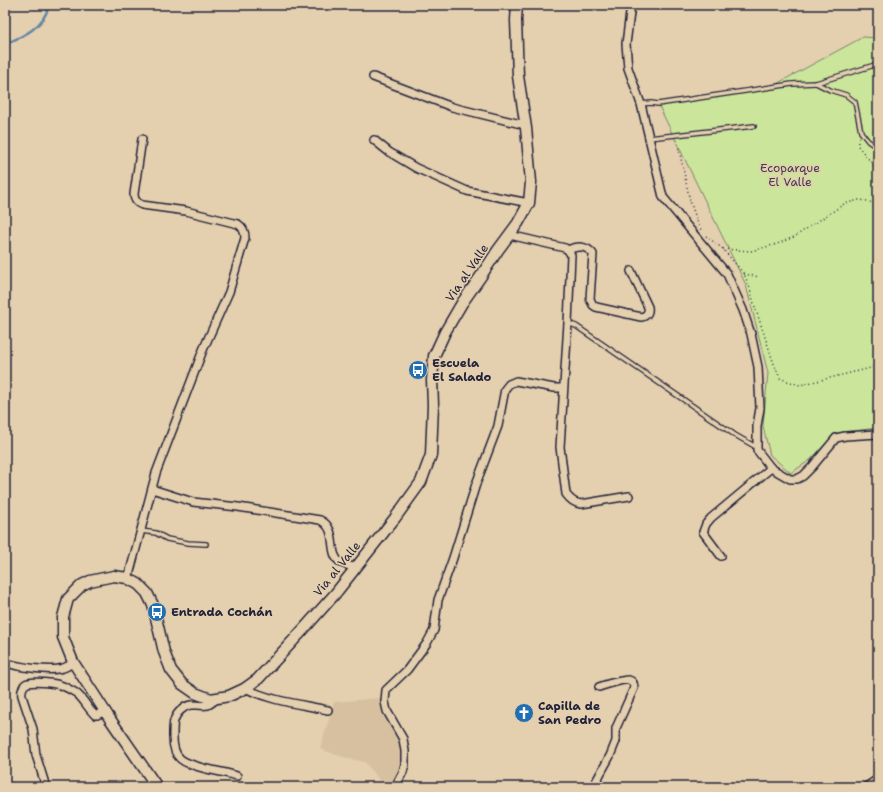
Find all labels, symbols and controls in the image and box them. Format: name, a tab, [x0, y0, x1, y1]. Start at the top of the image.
park label: Ecoparque El Valle	[760, 160, 820, 190]
street label: Via al Valle	[442, 241, 492, 305]
place label: Escuela El Salado	[432, 355, 491, 385]
bus stop icon: Escuela El Salado	[407, 359, 429, 381]
street label: Via al Valle	[310, 538, 364, 600]
bus stop icon: Entrada Cochán	[146, 601, 168, 623]
place label: Entrada Cochán	[171, 604, 273, 620]
place label: Capilla de San Pedro	[538, 698, 602, 728]
church icon: Capilla de San Pedro	[513, 702, 535, 724]

